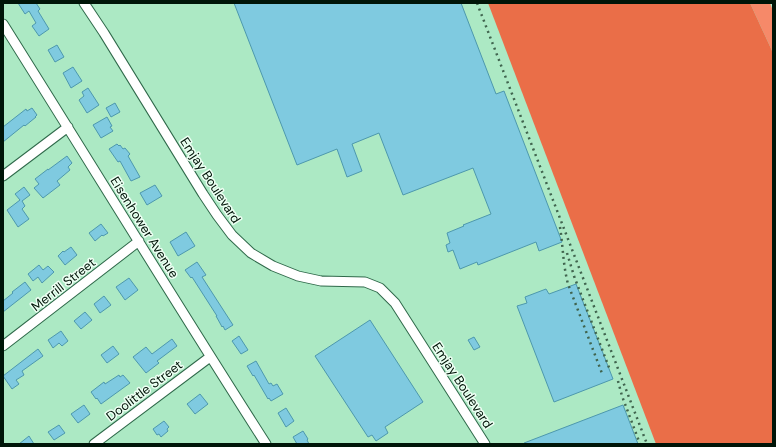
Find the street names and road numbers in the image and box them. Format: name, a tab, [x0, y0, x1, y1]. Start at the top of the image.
street label: Emjay Boulevard	[176, 134, 245, 226]
street label: Eisenhower Avenue	[107, 173, 183, 281]
street label: Merrill Street	[28, 254, 99, 315]
street label: Emjay Boulevard	[428, 339, 497, 431]
street label: Doolittle Street	[103, 356, 186, 425]

